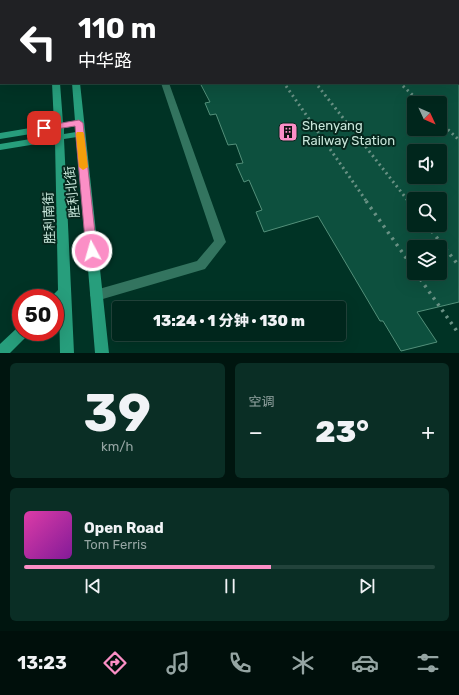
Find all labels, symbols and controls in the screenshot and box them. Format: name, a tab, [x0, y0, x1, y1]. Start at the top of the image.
text: 110 m	[78, 12, 156, 45]
icon: left	[12, 16, 64, 68]
text: 中华路	[78, 50, 132, 72]
north arrow	[407, 96, 447, 136]
map controls	[407, 96, 447, 280]
pin	[27, 111, 61, 145]
icon: arrive	[33, 117, 55, 139]
place label: Shenyang Railway Station	[302, 118, 395, 148]
building icon: Shenyang Railway Station	[277, 121, 299, 143]
button: sound	[407, 144, 447, 184]
street label: 胜利北街	[62, 165, 82, 219]
street label: 胜利南街	[41, 192, 57, 244]
button: search	[407, 192, 447, 232]
position arrow	[71, 230, 113, 272]
button: layers	[407, 240, 447, 280]
speed limit sign: 50	[12, 289, 64, 341]
text: 13:24 · 1 分钟 · 130 m	[153, 312, 305, 330]
text: 39	[83, 382, 151, 444]
text: 空调	[249, 394, 275, 409]
text: 23°	[315, 414, 369, 450]
text: −	[249, 419, 263, 446]
text: +	[421, 419, 435, 446]
text: km/h	[101, 439, 133, 454]
text: Open Road	[84, 519, 164, 537]
text: Tom Ferris	[84, 537, 147, 552]
icon: previous	[82, 575, 104, 597]
icon: pause	[219, 575, 241, 597]
icon: next	[356, 575, 378, 597]
icon: directions	[101, 649, 129, 677]
icon: music	[164, 649, 192, 677]
icon: phone	[226, 649, 254, 677]
icon: climate	[289, 649, 317, 677]
icon: car	[351, 649, 379, 677]
icon: filters	[414, 649, 442, 677]
text: 13:23	[17, 652, 67, 674]

